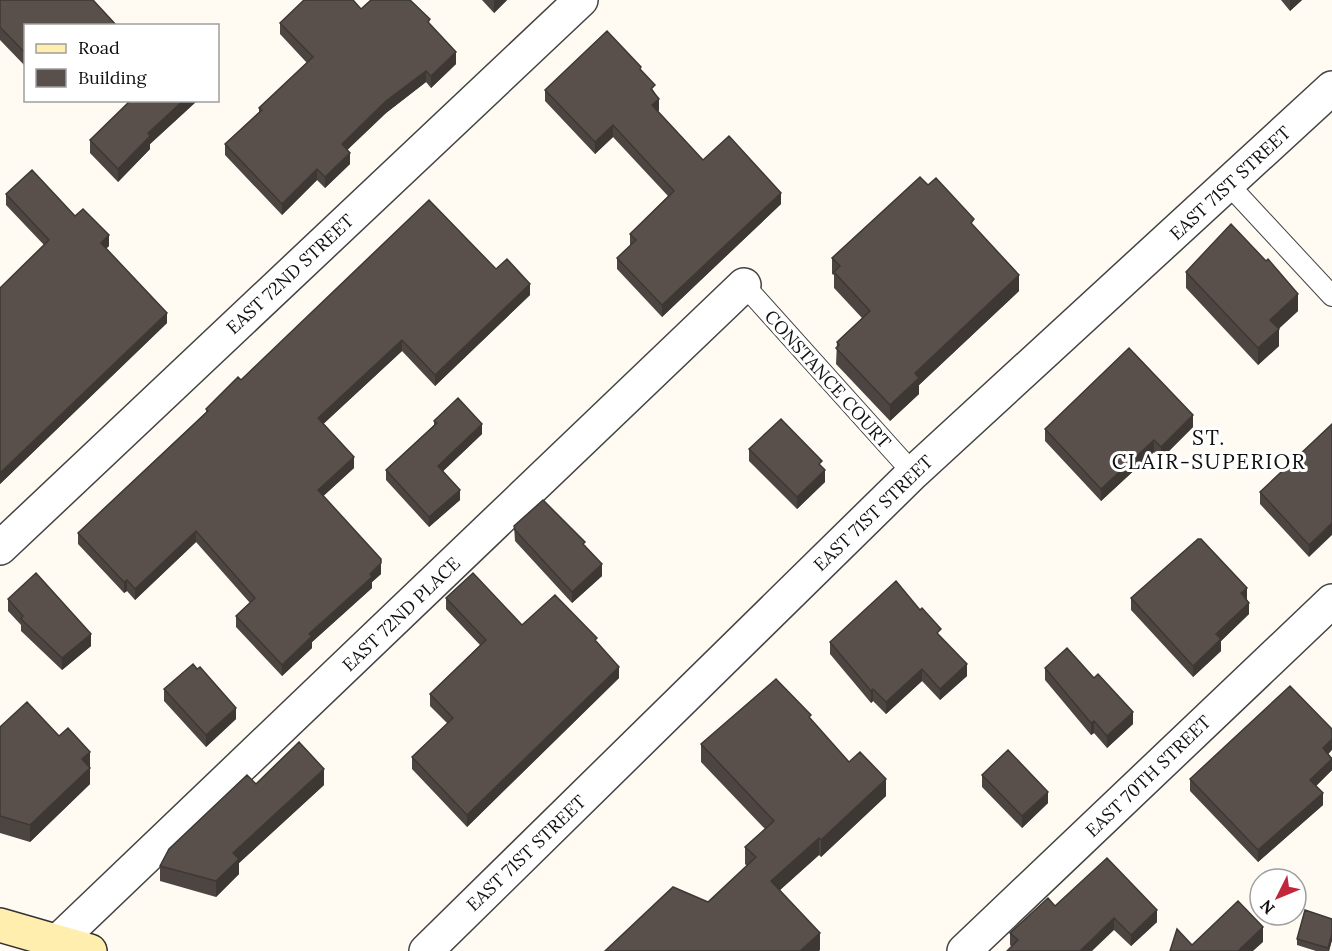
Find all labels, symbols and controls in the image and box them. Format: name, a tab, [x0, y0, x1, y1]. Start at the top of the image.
legend	[24, 24, 219, 102]
text: Road	[78, 36, 120, 59]
text: Building	[78, 66, 148, 89]
street label: EAST 71ST STREET	[1165, 121, 1296, 245]
street label: EAST 72ND STREET	[222, 209, 359, 339]
street label: CONSTANCE COURT	[760, 305, 897, 453]
district label: ST. CLAIR-SUPERIOR	[1112, 424, 1306, 475]
street label: EAST 71ST STREET	[808, 450, 938, 576]
street label: EAST 72ND PLACE	[337, 552, 465, 676]
street label: EAST 70TH STREET	[1080, 710, 1216, 842]
street label: EAST 71ST STREET	[461, 790, 591, 916]
north arrow	[1248, 867, 1308, 927]
text: N	[1255, 896, 1279, 919]

